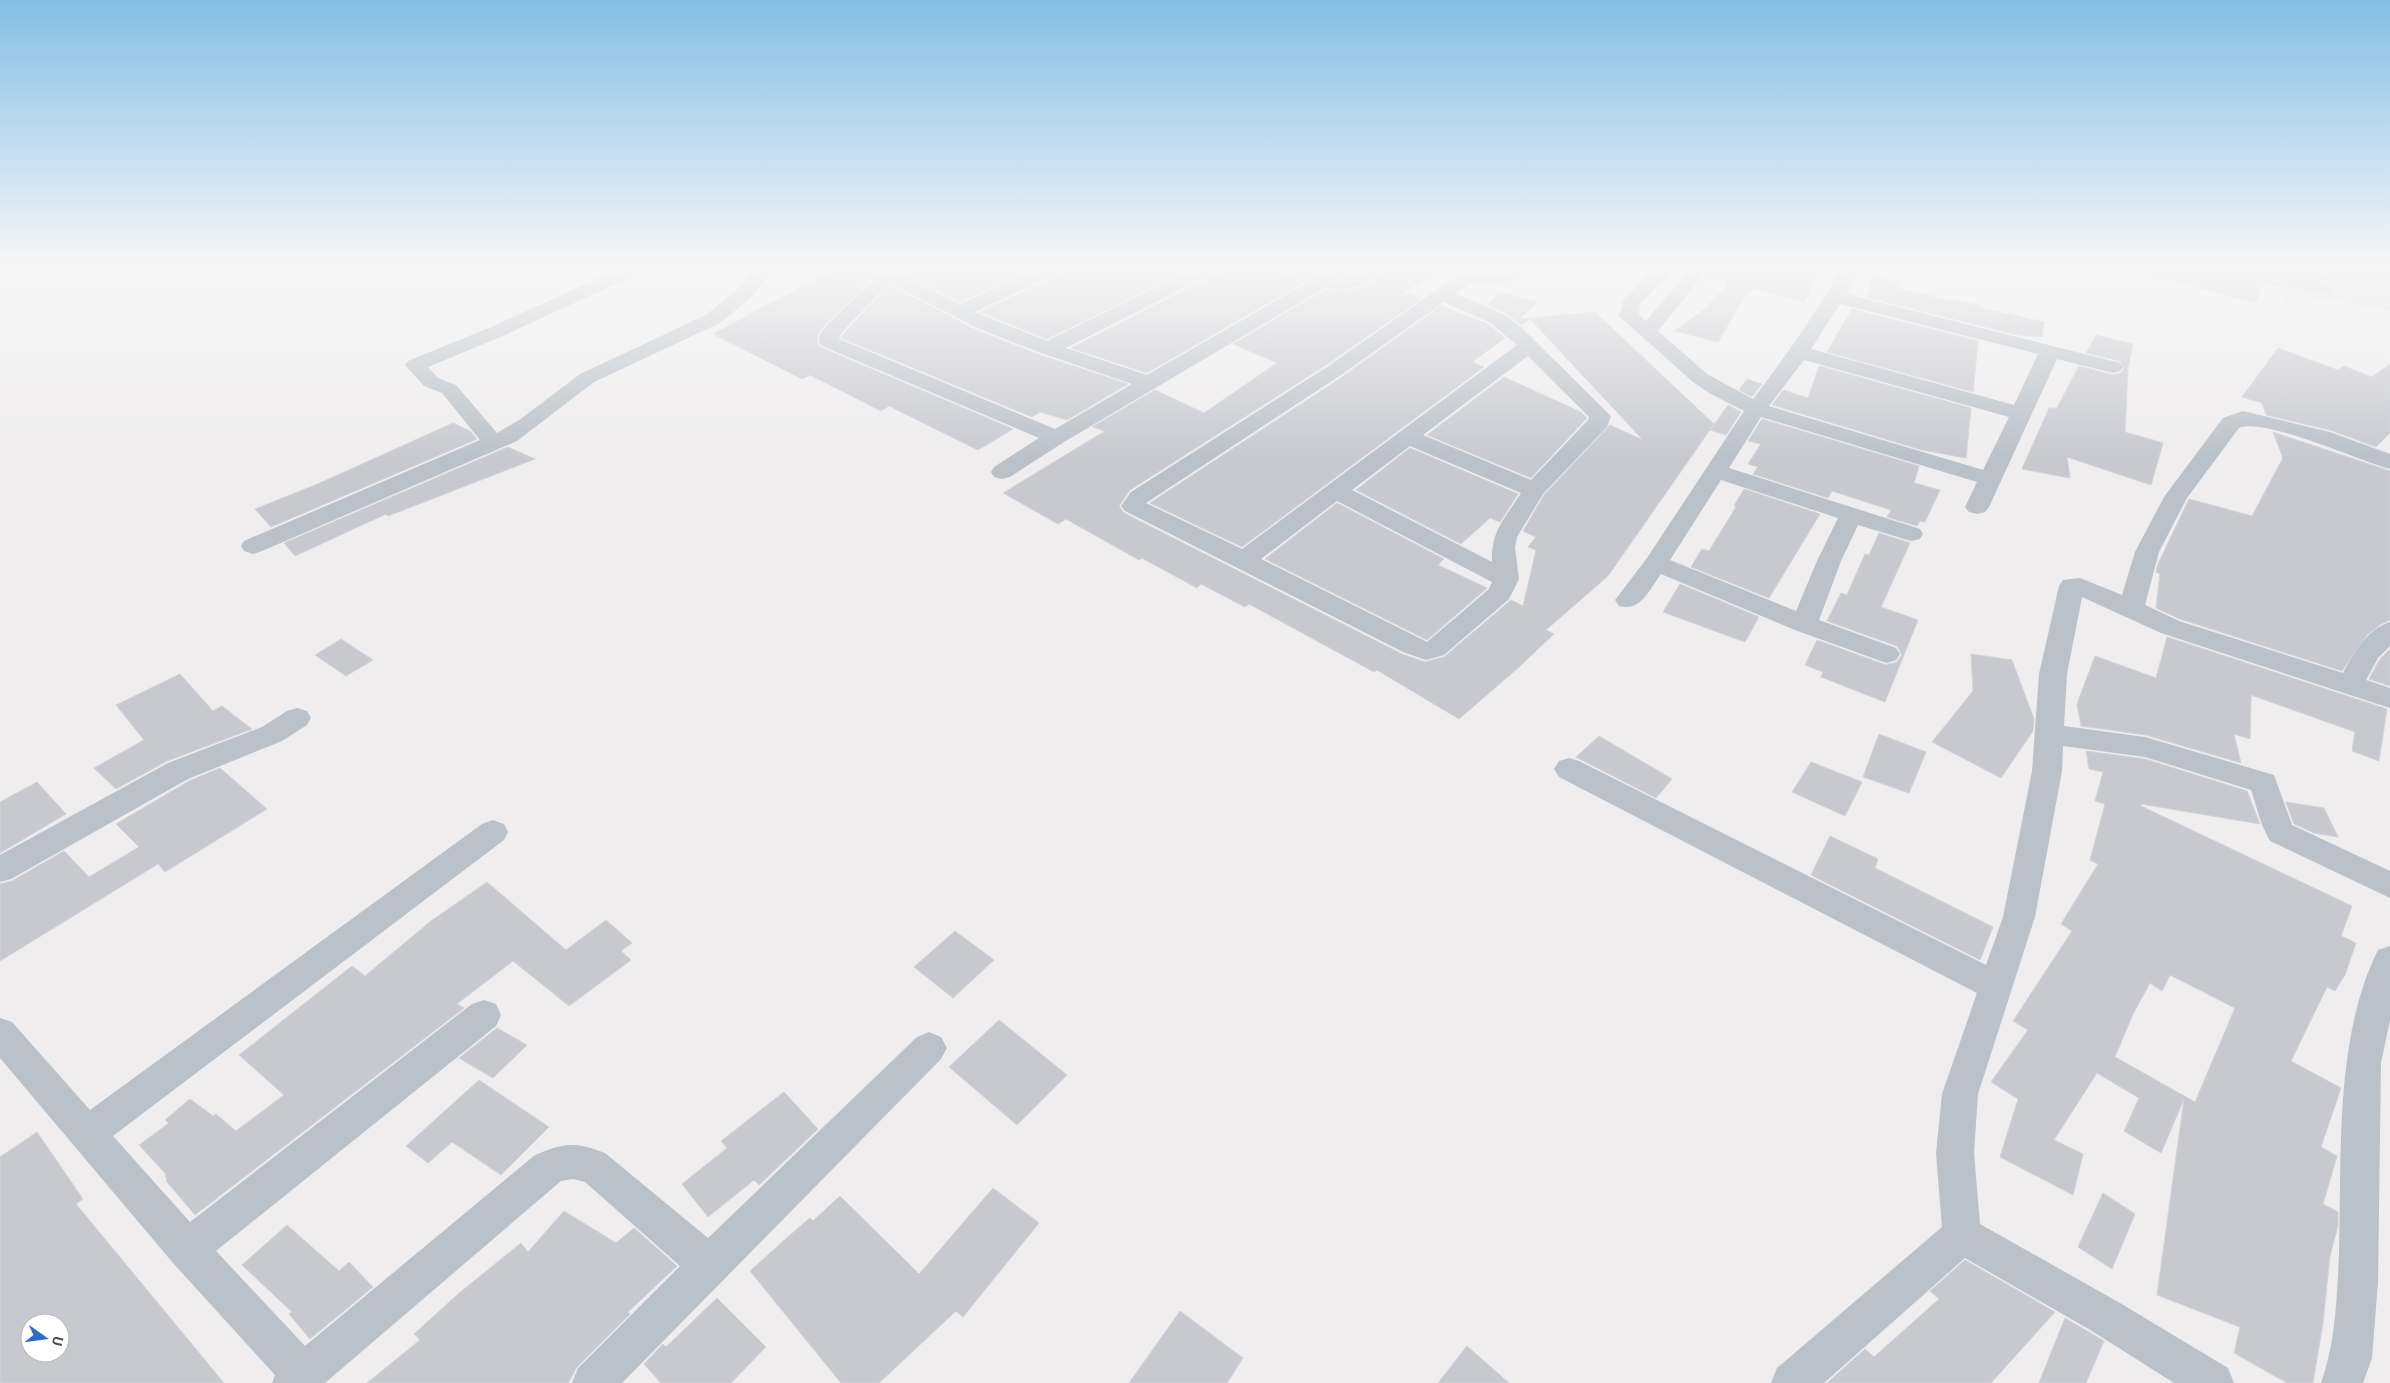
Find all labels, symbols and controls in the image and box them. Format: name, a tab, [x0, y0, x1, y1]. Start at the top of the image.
north arrow	[20, 1313, 70, 1363]
text: U	[49, 1335, 66, 1348]

